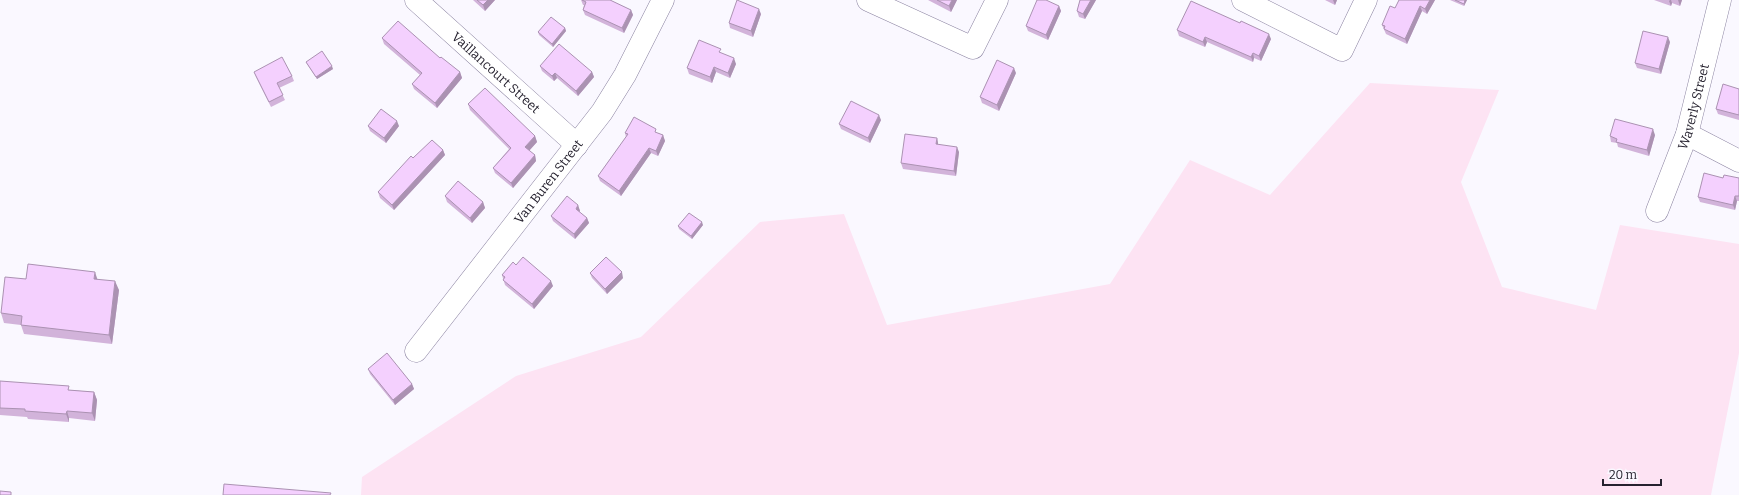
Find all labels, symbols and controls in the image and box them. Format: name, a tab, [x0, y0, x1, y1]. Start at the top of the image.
street label: Vaillancourt Street	[449, 29, 543, 116]
street label: Waverly Street	[1675, 62, 1712, 152]
street label: Van Buren Street	[511, 136, 586, 227]
scale bar	[1603, 461, 1661, 487]
text: 20 m	[1609, 468, 1638, 482]

